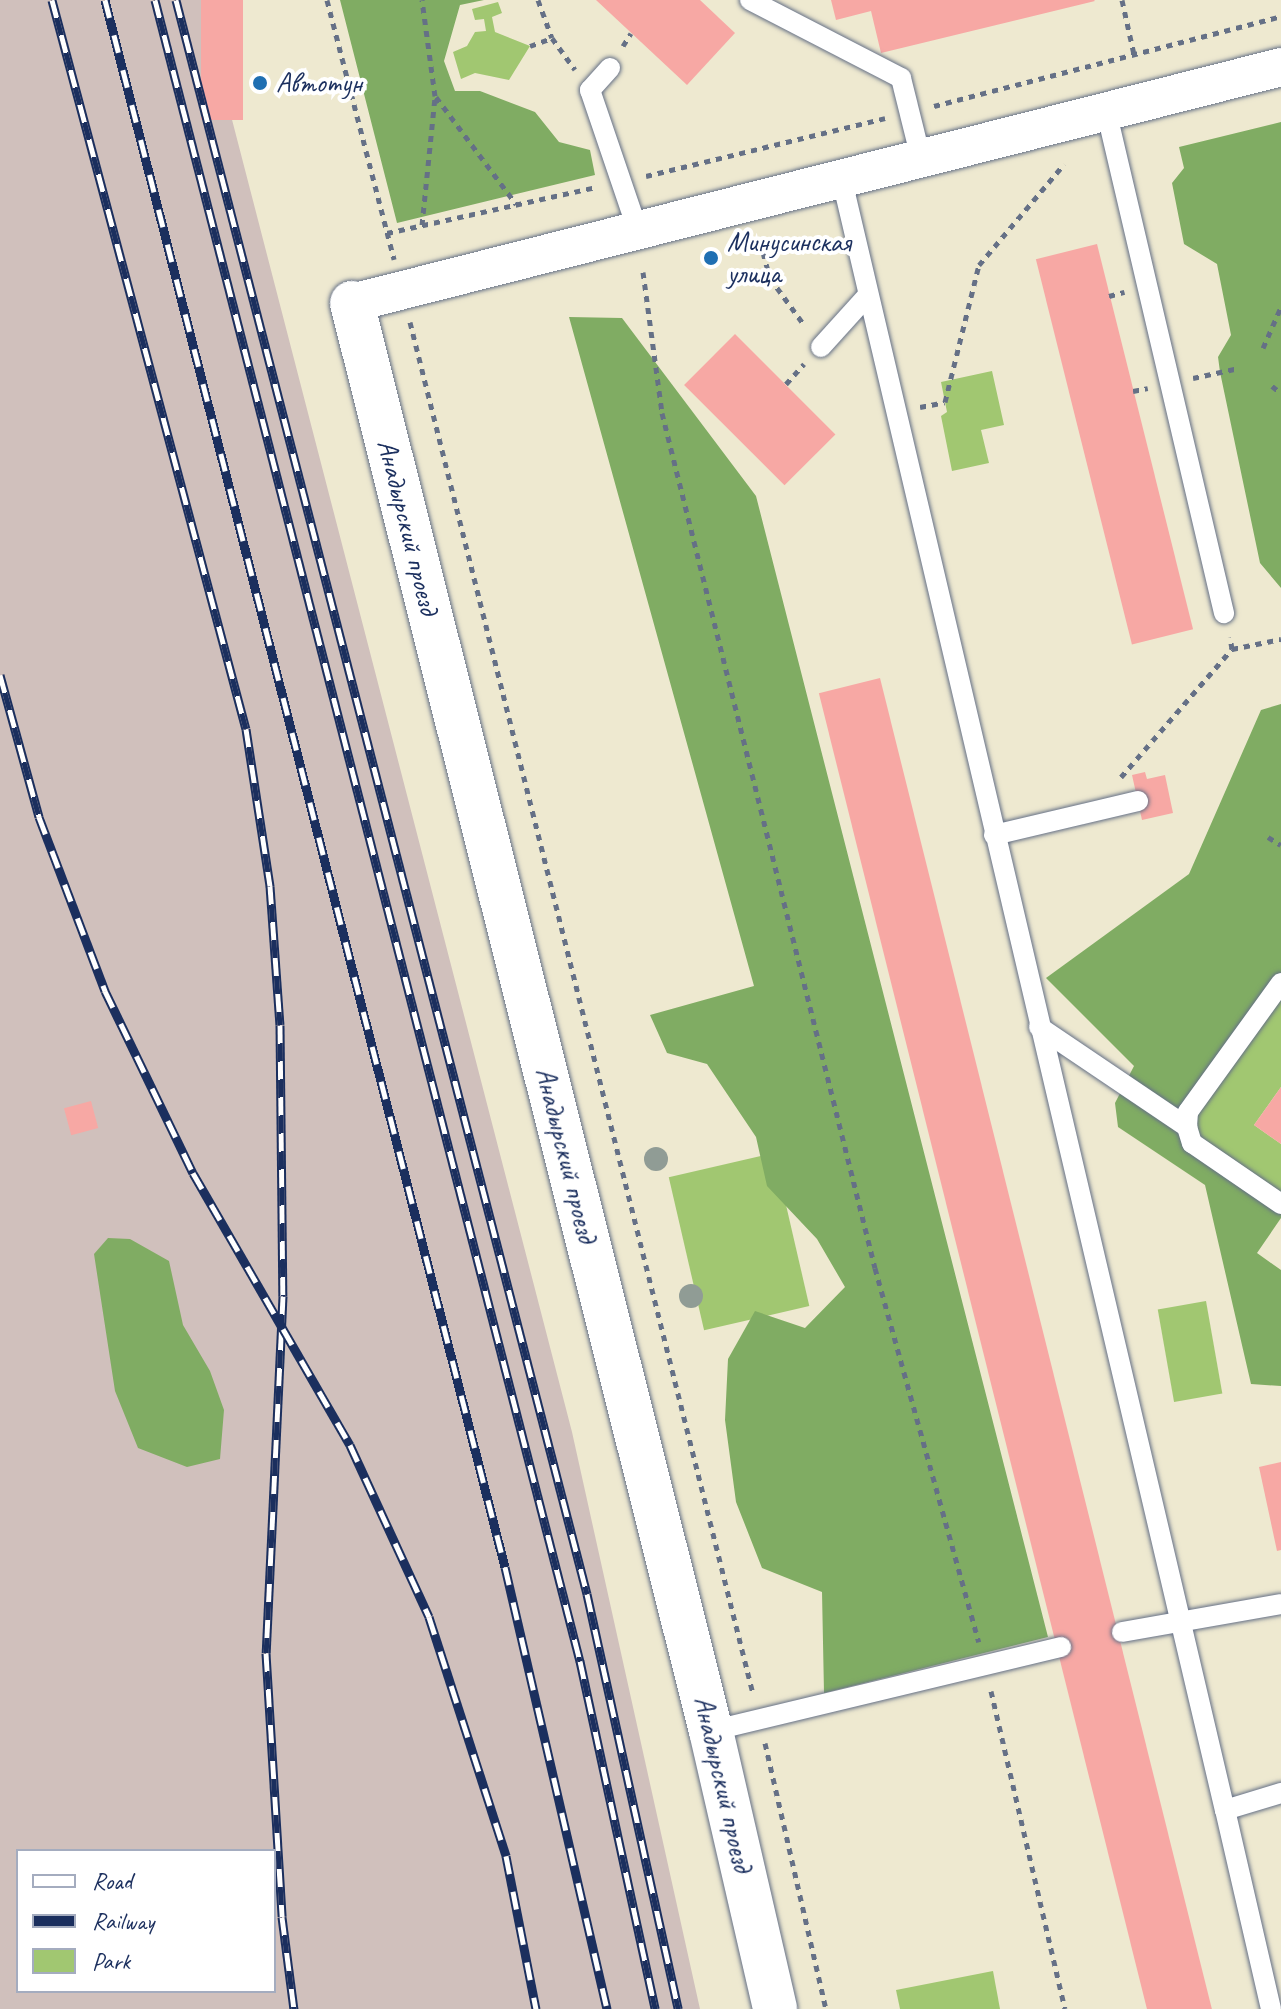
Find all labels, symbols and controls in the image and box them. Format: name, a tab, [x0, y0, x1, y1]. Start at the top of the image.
place label: Автотун	[276, 66, 362, 100]
marker: Автотун	[251, 74, 269, 92]
place label: Минусинская улица	[727, 225, 851, 291]
marker: Минусинская улица	[702, 249, 720, 267]
street label: Анадырский проезд	[370, 436, 446, 618]
street label: Анадырский проезд	[528, 1064, 604, 1246]
street label: Анадырский проезд	[686, 1693, 760, 1875]
legend	[16, 1849, 276, 1993]
text: Road	[92, 1866, 132, 1896]
text: Railway	[92, 1906, 154, 1936]
text: Park	[92, 1946, 130, 1976]

